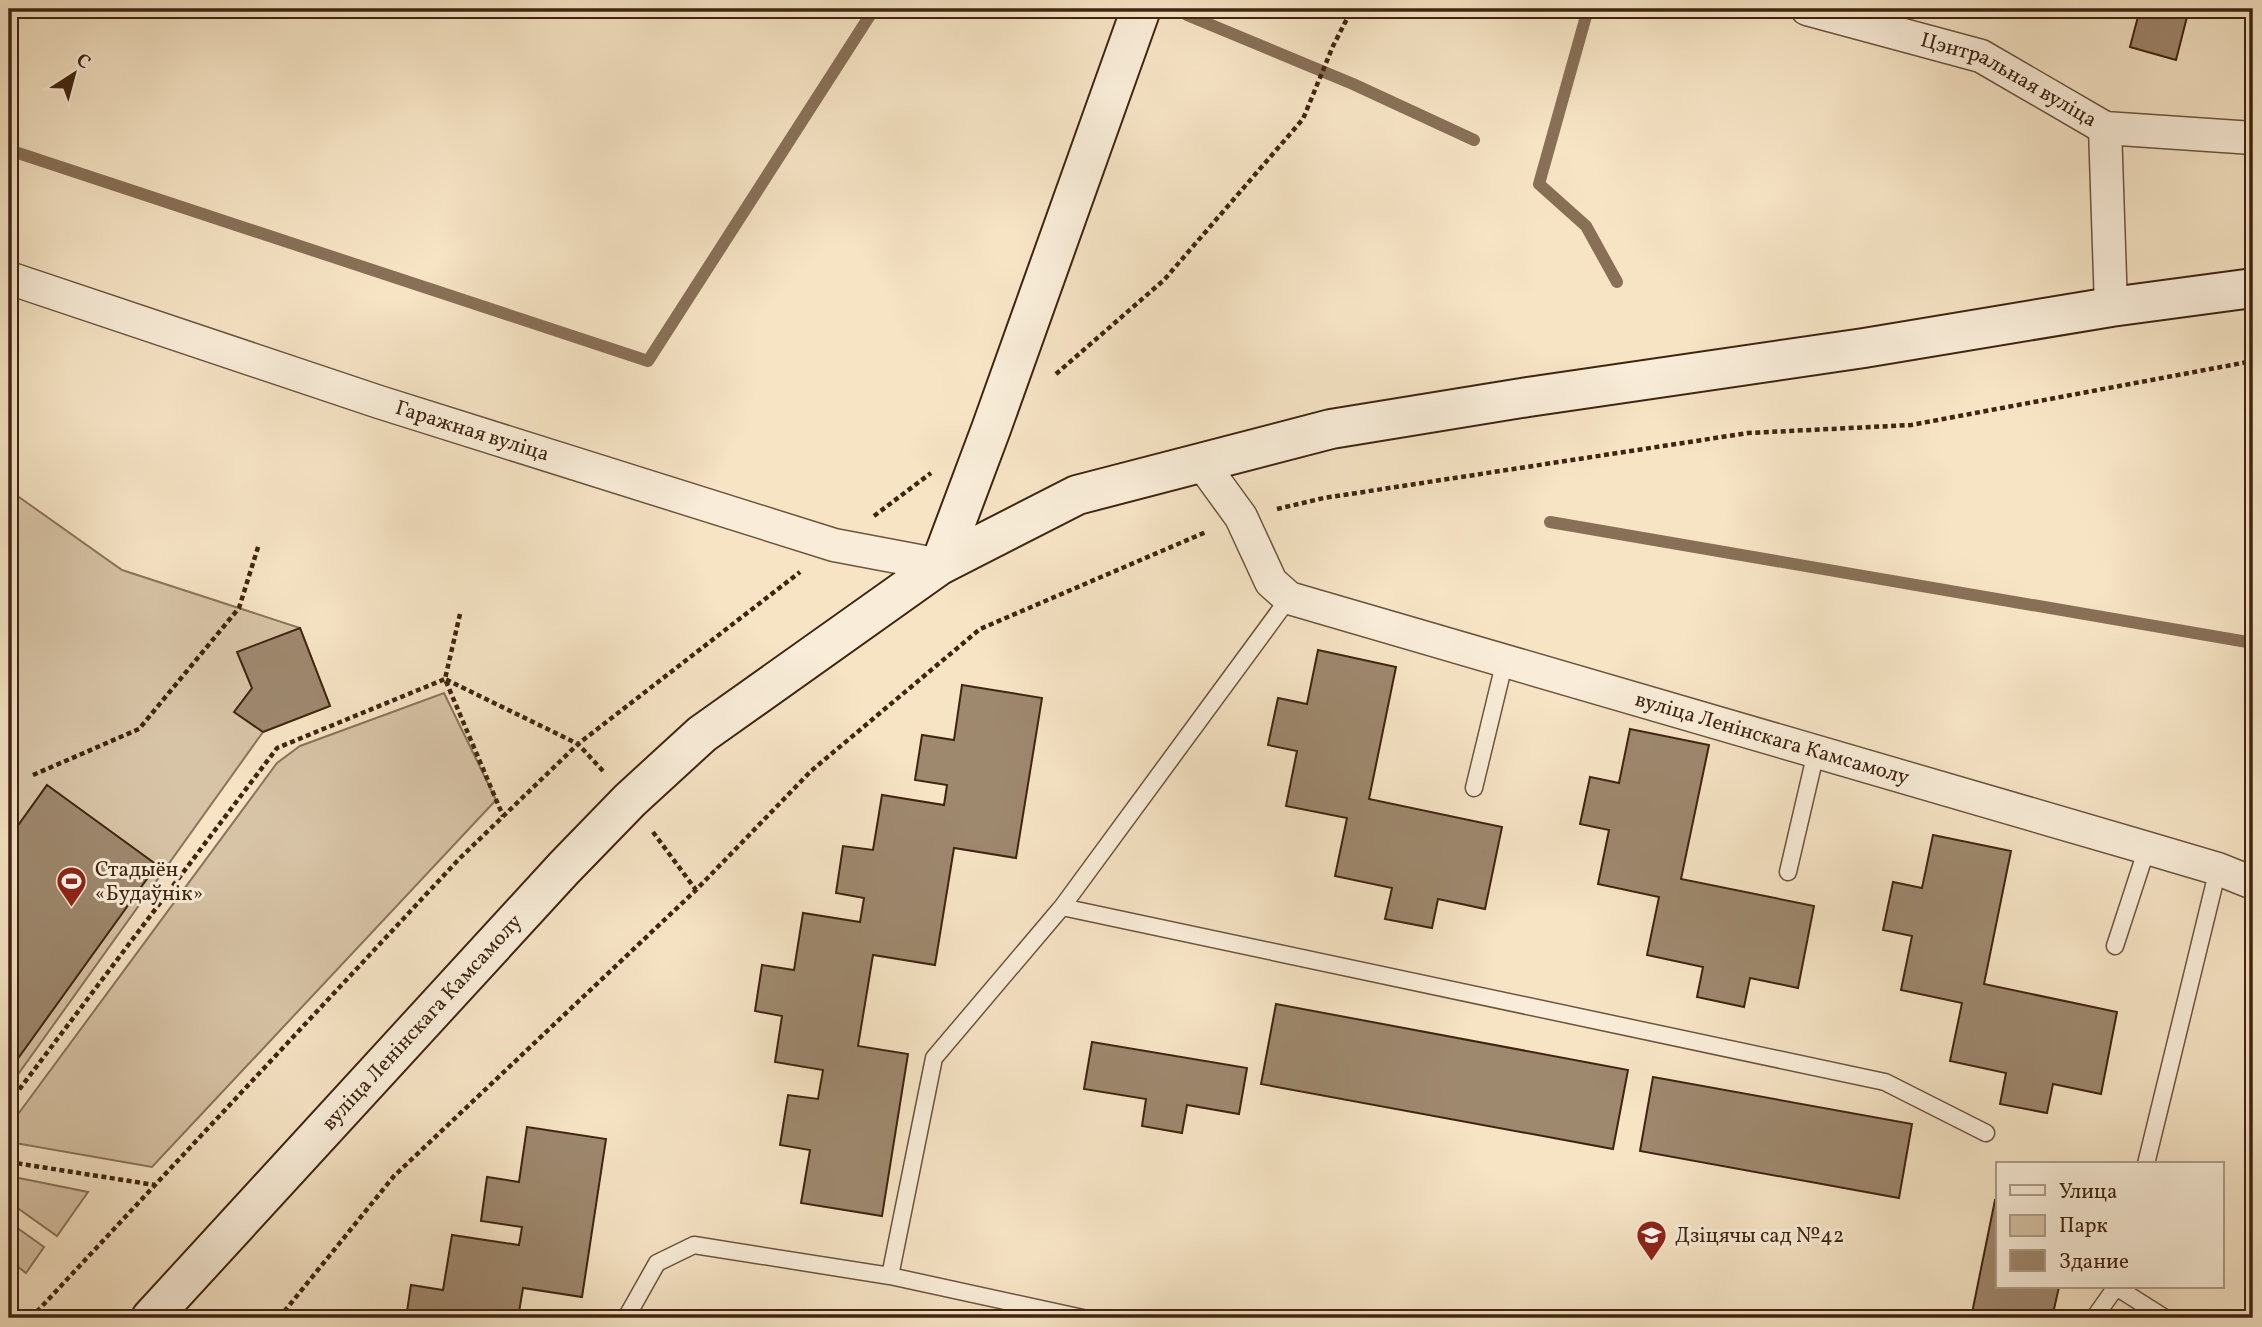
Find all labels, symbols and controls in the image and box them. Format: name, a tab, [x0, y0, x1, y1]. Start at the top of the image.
street label: Цэнтральная вуліца	[1917, 26, 2102, 135]
north arrow	[38, 38, 108, 108]
text: С	[70, 48, 95, 76]
street label: Гаражная вуліца	[392, 394, 553, 469]
street label: вуліца Ленінскага Камсамолу	[1632, 685, 1913, 793]
place label: Стадыён «Будаўнік»	[95, 856, 203, 909]
sports icon: Стадыён «Будаўнік»	[55, 865, 89, 909]
street label: вуліца Ленінскага Камсамолу	[315, 908, 529, 1137]
legend	[1996, 1162, 2224, 1288]
text: Улица	[2059, 1178, 2117, 1207]
text: Парк	[2059, 1212, 2108, 1241]
school or university icon: Дзіцячы сад №42	[1635, 1219, 1669, 1263]
place label: Дзіцячы сад №42	[1675, 1222, 1844, 1251]
text: Здание	[2059, 1248, 2129, 1277]

